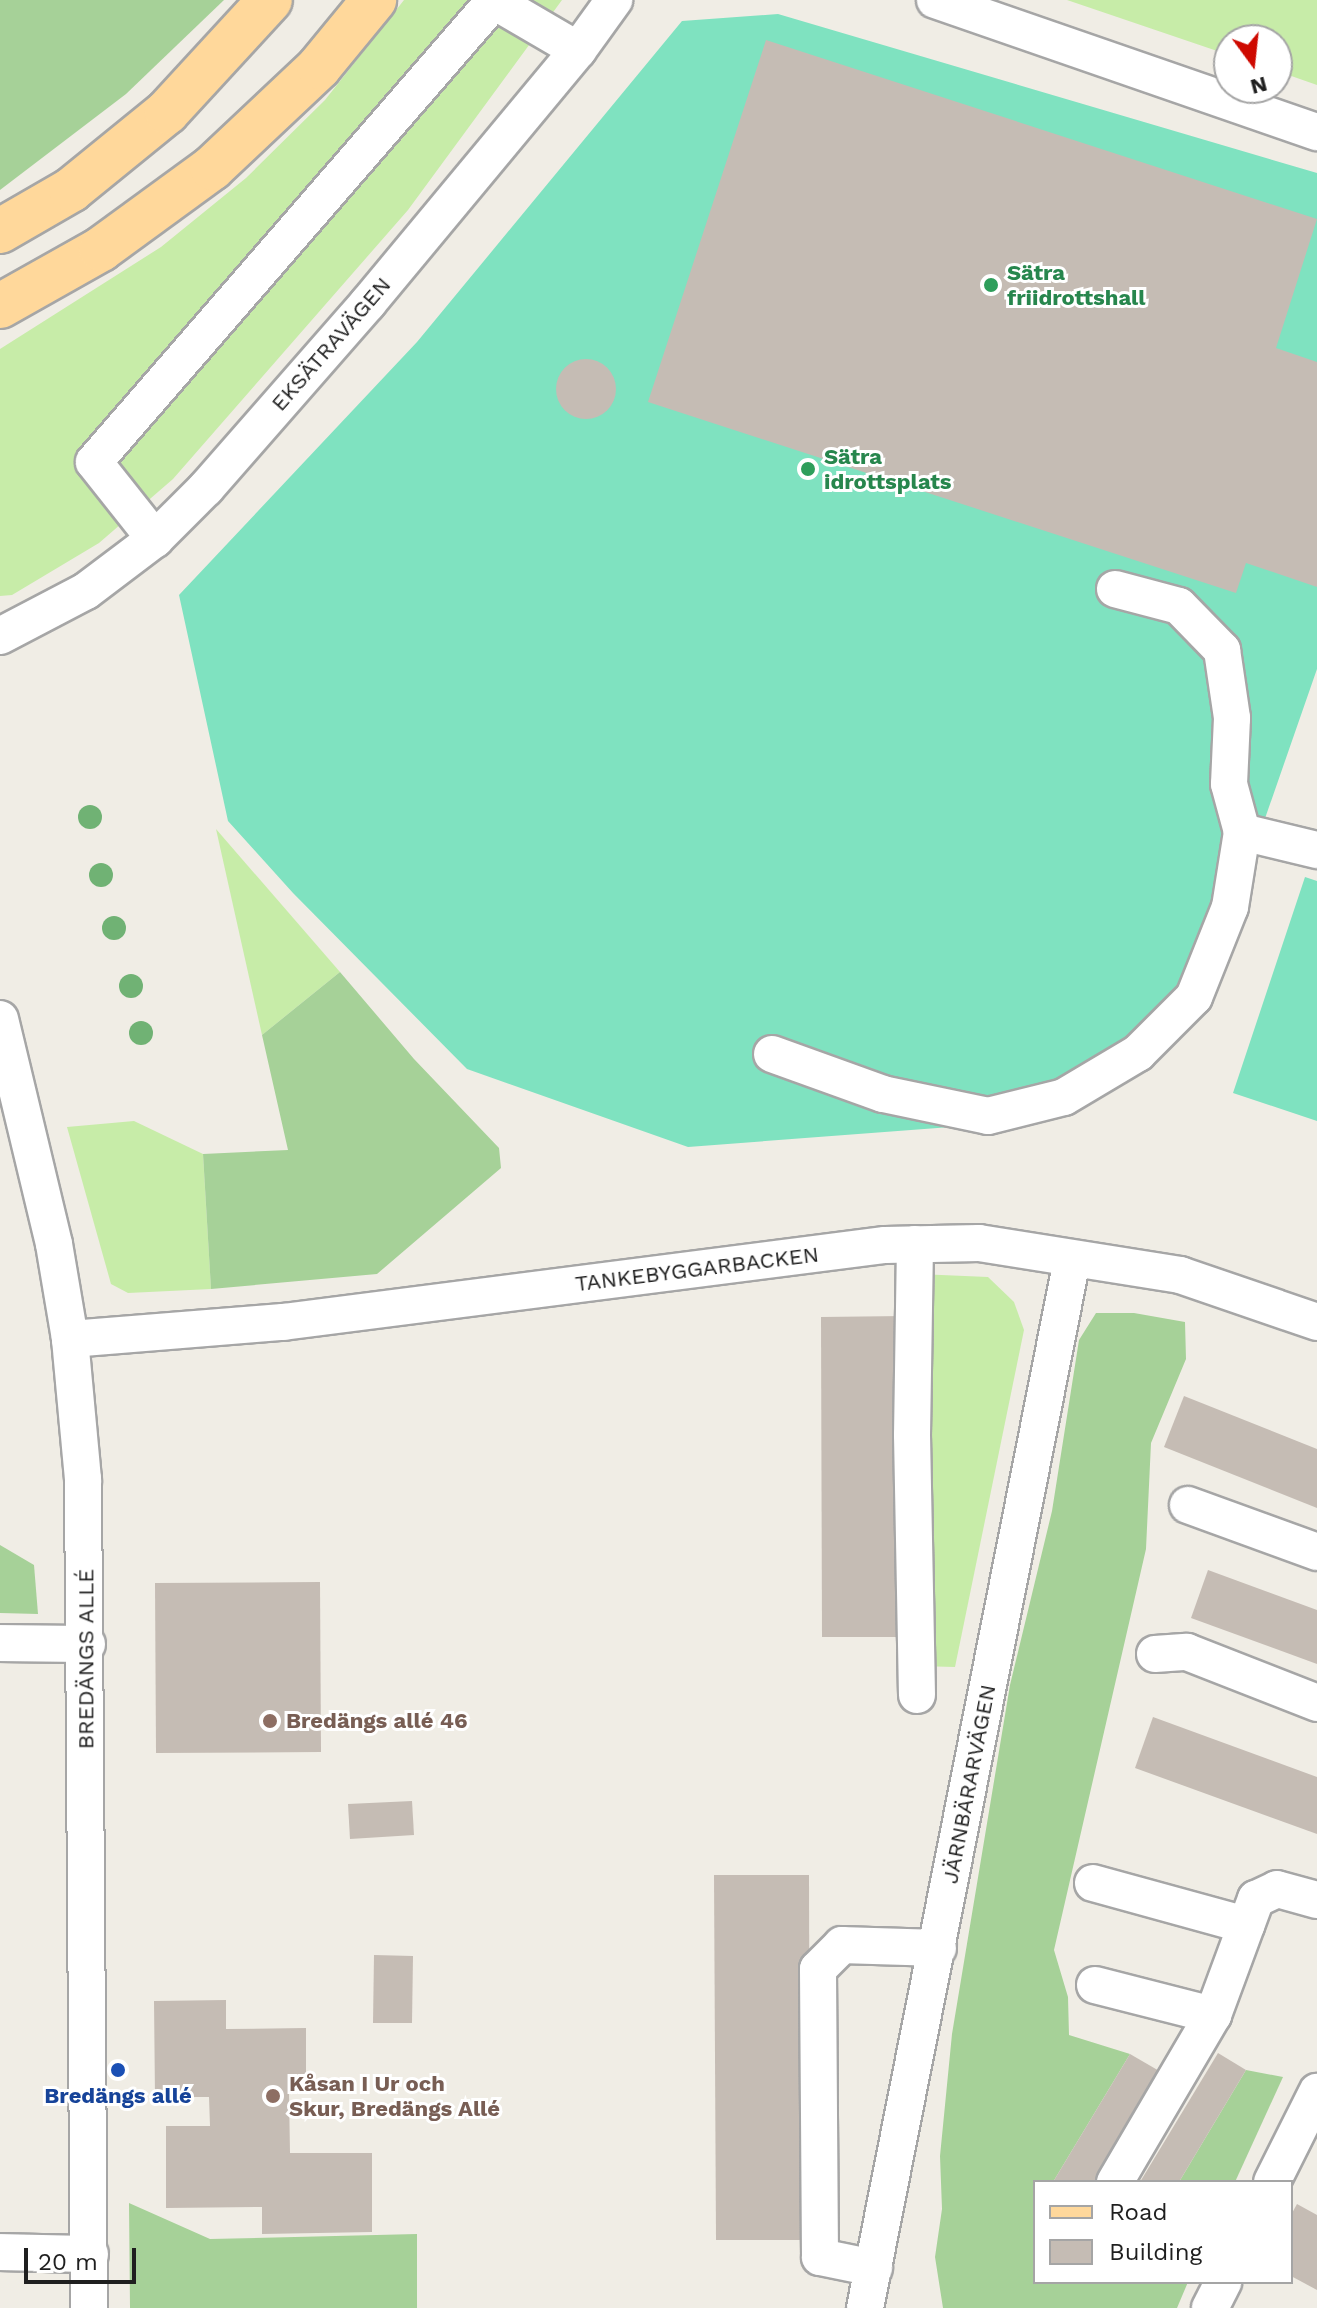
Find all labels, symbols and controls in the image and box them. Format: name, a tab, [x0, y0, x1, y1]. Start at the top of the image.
north arrow	[1213, 24, 1293, 104]
text: N	[1248, 72, 1270, 100]
place label: Sätra friidrottshall	[1007, 259, 1146, 310]
street label: EKSÄTRAVÄGEN	[266, 272, 396, 416]
marker: Sätra friidrottshall	[982, 276, 1000, 294]
place label: Sätra idrottsplats	[824, 443, 952, 494]
marker: Sätra idrottsplats	[799, 460, 817, 478]
street label: TANKEBYGGARBACKEN	[574, 1241, 820, 1297]
street label: BREDÄNGS ALLÉ	[73, 1568, 99, 1750]
street label: JÄRNBÄRARVÄGEN	[937, 1682, 1001, 1886]
place label: Bredängs allé 46	[286, 1708, 468, 1734]
marker: Bredängs allé 46	[261, 1712, 279, 1730]
marker: Bredängs allé	[109, 2061, 127, 2079]
place label: Kåsan I Ur och Skur, Bredängs Allé	[289, 2070, 500, 2122]
place label: Bredängs allé	[44, 2083, 192, 2109]
marker: Kåsan I Ur och Skur, Bredängs Allé	[264, 2087, 282, 2105]
legend	[1033, 2180, 1293, 2284]
text: Road	[1109, 2198, 1168, 2226]
scale bar	[28, 2232, 140, 2282]
text: Building	[1109, 2238, 1202, 2266]
text: 20 m	[38, 2248, 98, 2276]

